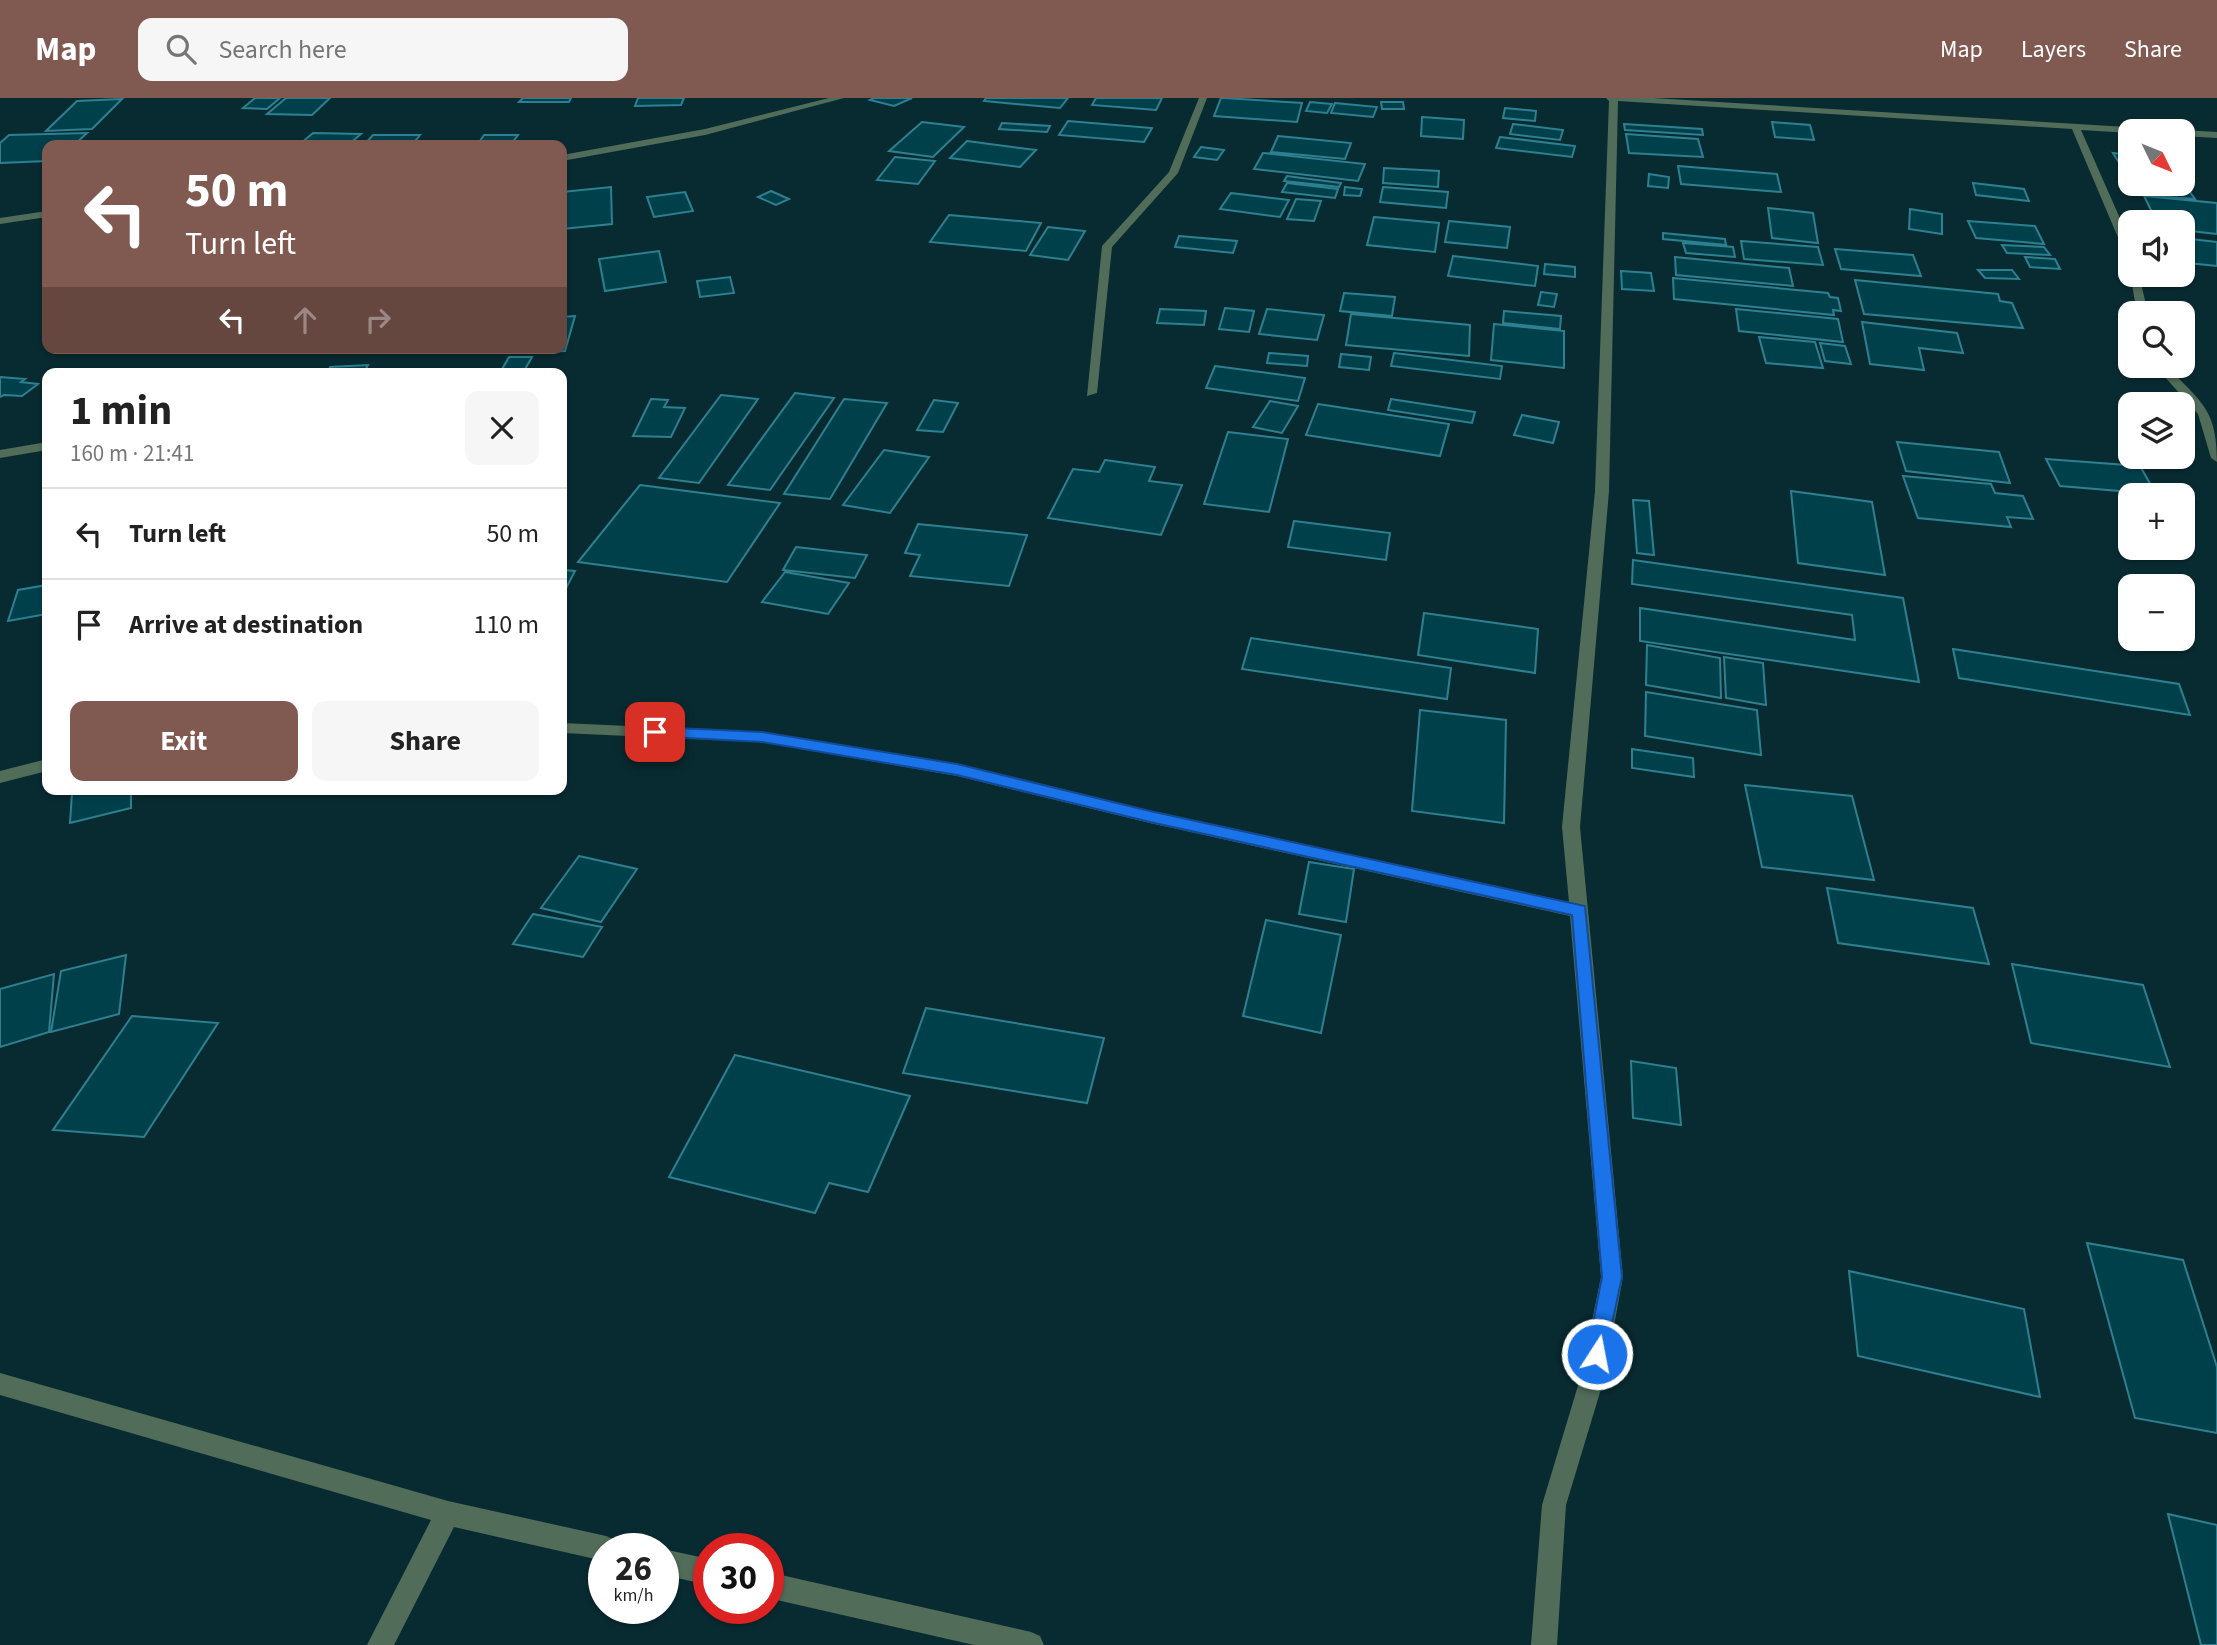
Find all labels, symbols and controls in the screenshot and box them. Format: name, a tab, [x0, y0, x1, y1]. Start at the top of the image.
search box	[138, 18, 628, 81]
text: Map	[35, 26, 96, 73]
icon: search	[162, 30, 200, 68]
text: Search here	[218, 31, 347, 68]
text: Map	[1940, 32, 1983, 67]
text: Layers	[2021, 32, 2086, 67]
text: Share	[2124, 32, 2182, 67]
north arrow	[2118, 119, 2194, 196]
map controls	[2118, 119, 2195, 651]
text: 50 m	[185, 156, 289, 226]
icon: left	[70, 168, 161, 259]
button: sound	[2118, 210, 2195, 287]
text: Turn left	[185, 221, 296, 267]
icon: left	[213, 301, 251, 339]
icon: ahead	[286, 301, 324, 339]
icon: right	[359, 301, 397, 339]
button: search	[2118, 301, 2195, 378]
text: 1 min	[70, 381, 172, 441]
button: close	[465, 391, 539, 465]
button: layers	[2118, 392, 2195, 469]
text: 160 m · 21:41	[70, 437, 194, 470]
button: +	[2118, 483, 2195, 560]
icon: left	[70, 515, 108, 553]
text: Turn left	[129, 515, 226, 552]
text: 50 m	[486, 515, 539, 552]
button: −	[2118, 574, 2195, 651]
icon: arrive	[70, 606, 108, 644]
text: Arrive at destination	[129, 606, 363, 643]
text: 110 m	[473, 606, 539, 643]
button: Exit	[70, 701, 298, 781]
button: Share	[312, 701, 539, 781]
pin	[625, 702, 685, 762]
icon: arrive	[636, 713, 674, 751]
position arrow	[1560, 1317, 1634, 1391]
speed limit sign: 30	[693, 1533, 784, 1624]
text: 26	[615, 1544, 652, 1594]
text: km/h	[614, 1583, 653, 1608]

